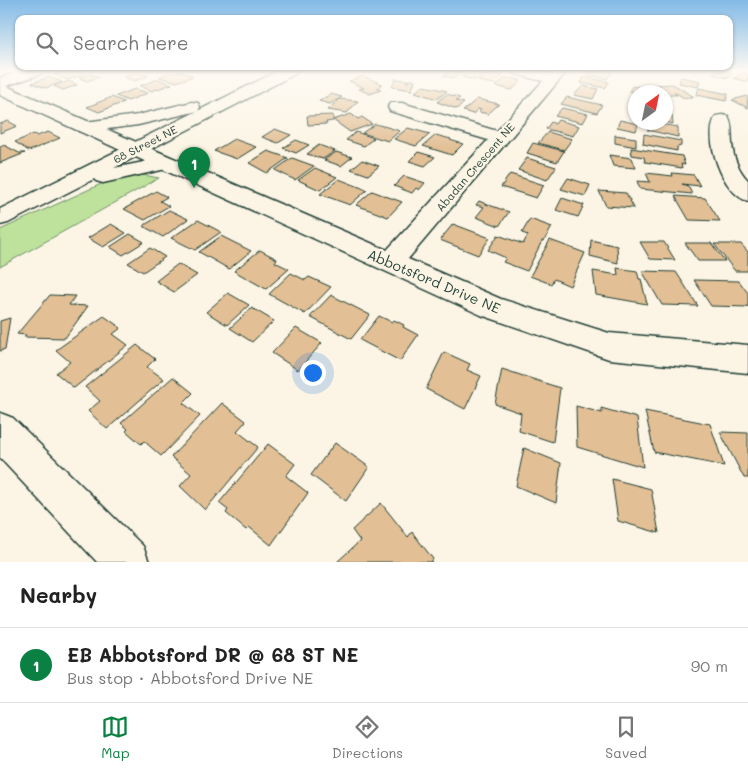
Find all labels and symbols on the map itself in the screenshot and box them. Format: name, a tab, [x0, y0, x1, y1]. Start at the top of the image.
north arrow	[628, 85, 673, 130]
street label: Abadan Crescent NE	[432, 120, 518, 214]
street label: 68 Street NE	[111, 121, 179, 167]
pin: 1	[178, 147, 210, 188]
street label: Abbotsford Drive NE	[365, 244, 503, 318]
your location	[300, 360, 326, 386]

